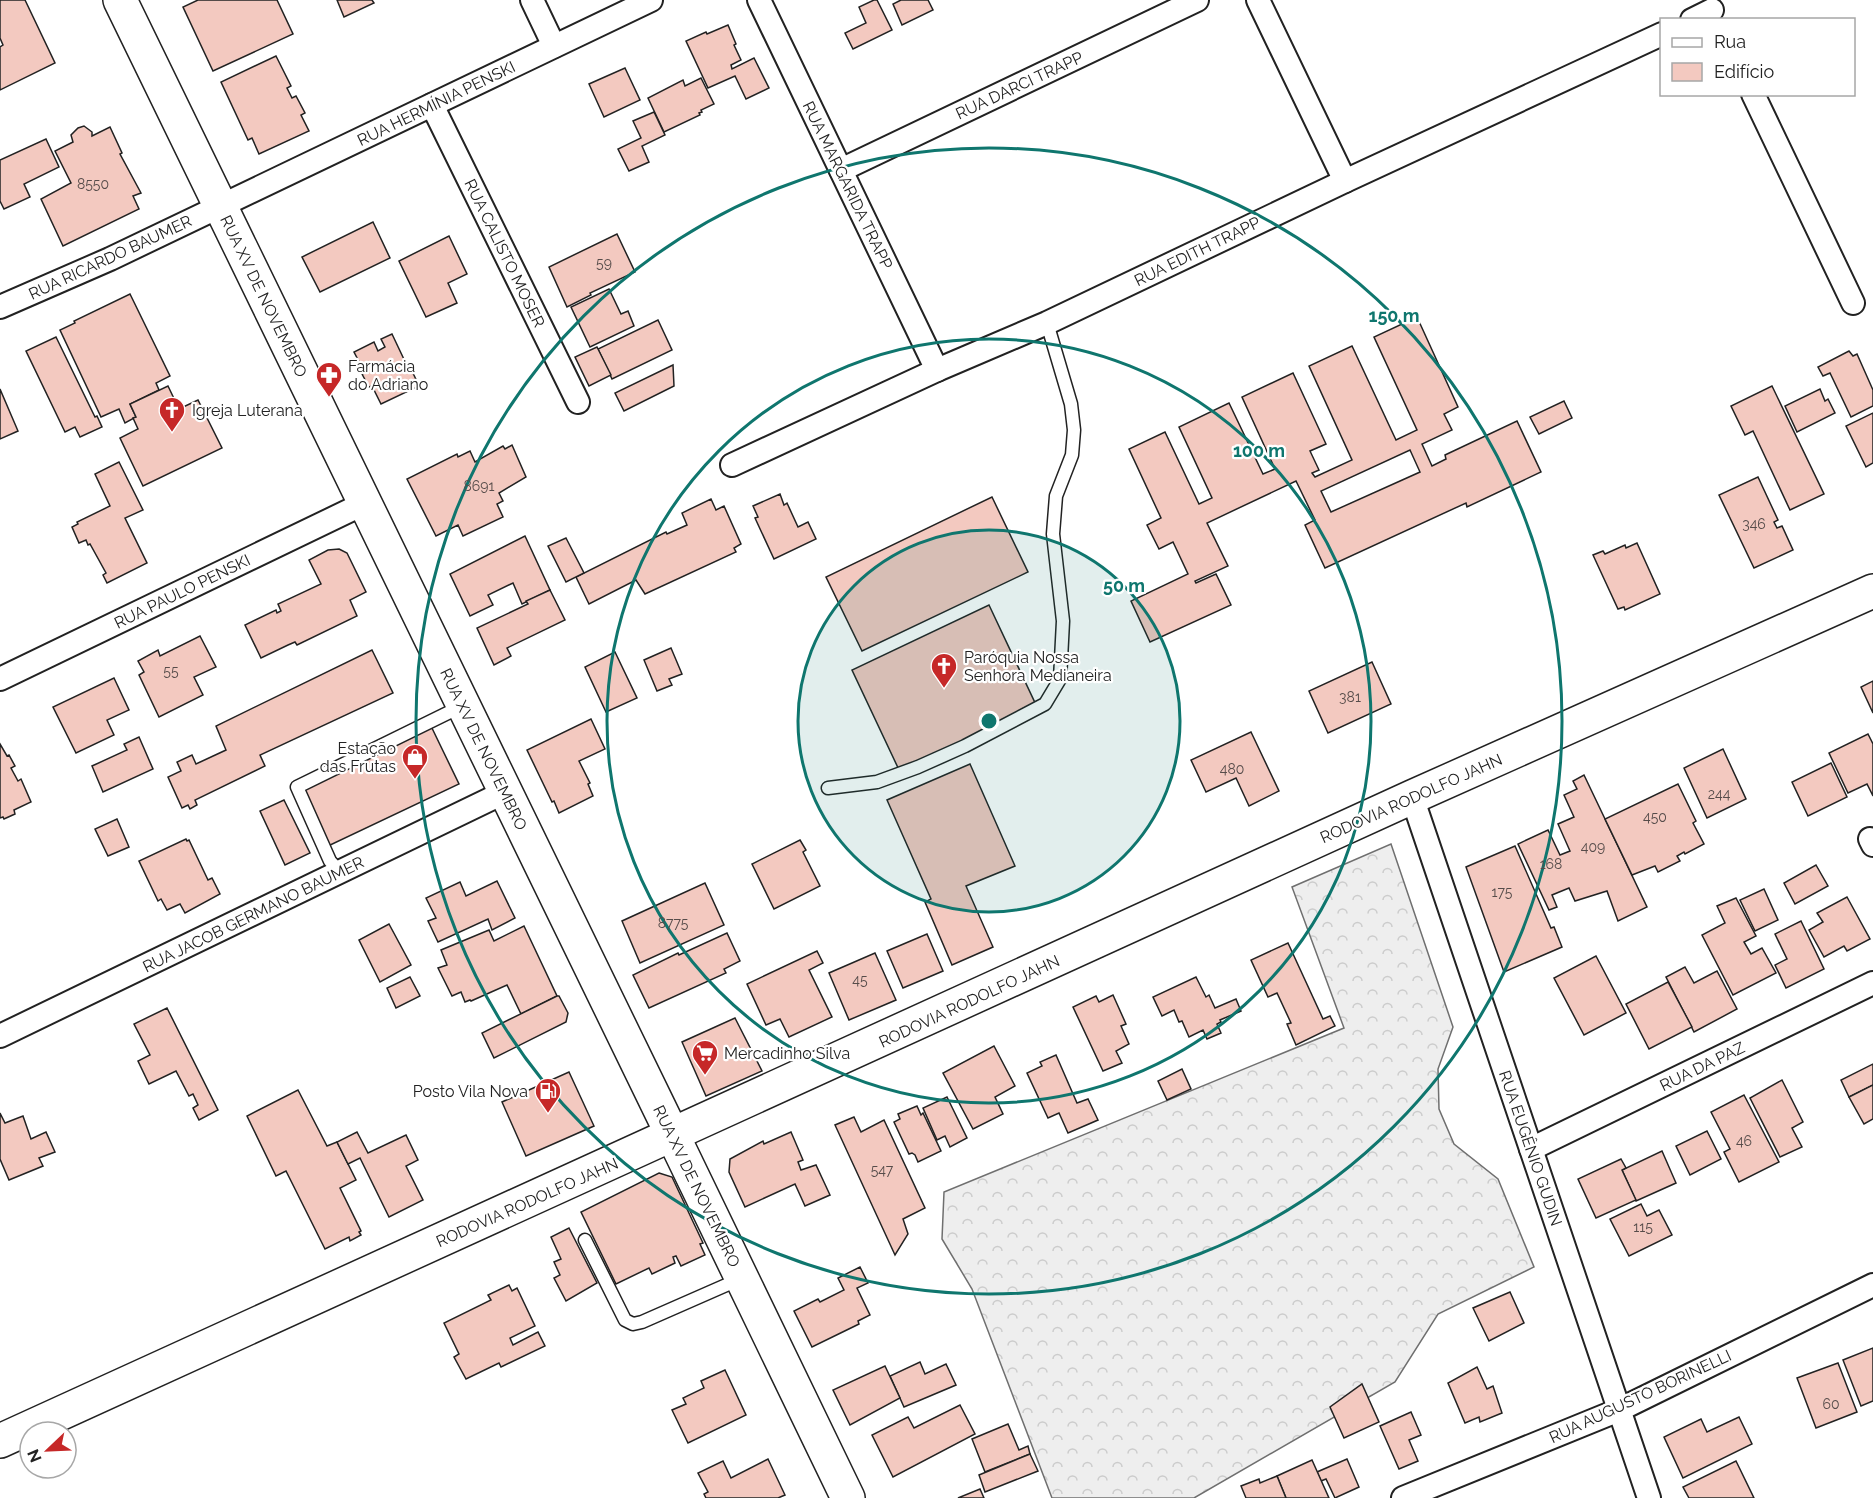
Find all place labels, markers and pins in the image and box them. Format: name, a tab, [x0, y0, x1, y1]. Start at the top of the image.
place label: Farmácia do Adriano	[348, 357, 428, 394]
pharmacy icon: Farmácia do Adriano	[314, 360, 344, 398]
church icon: Igreja Luterana	[157, 395, 187, 433]
place label: Igreja Luterana	[192, 401, 303, 420]
place label: Paróquia Nossa Senhora Medianeira	[964, 648, 1112, 685]
church icon: Paróquia Nossa Senhora Medianeira	[929, 651, 959, 689]
centre of rings	[979, 711, 999, 731]
place label: Estação das Frutas	[320, 739, 396, 776]
shop icon: Estação das Frutas	[400, 742, 430, 780]
supermarket icon: Mercadinho Silva	[690, 1038, 720, 1076]
place label: Mercadinho Silva	[724, 1044, 850, 1063]
fuel station icon: Posto Vila Nova	[533, 1076, 563, 1114]
place label: Posto Vila Nova	[413, 1082, 528, 1101]

